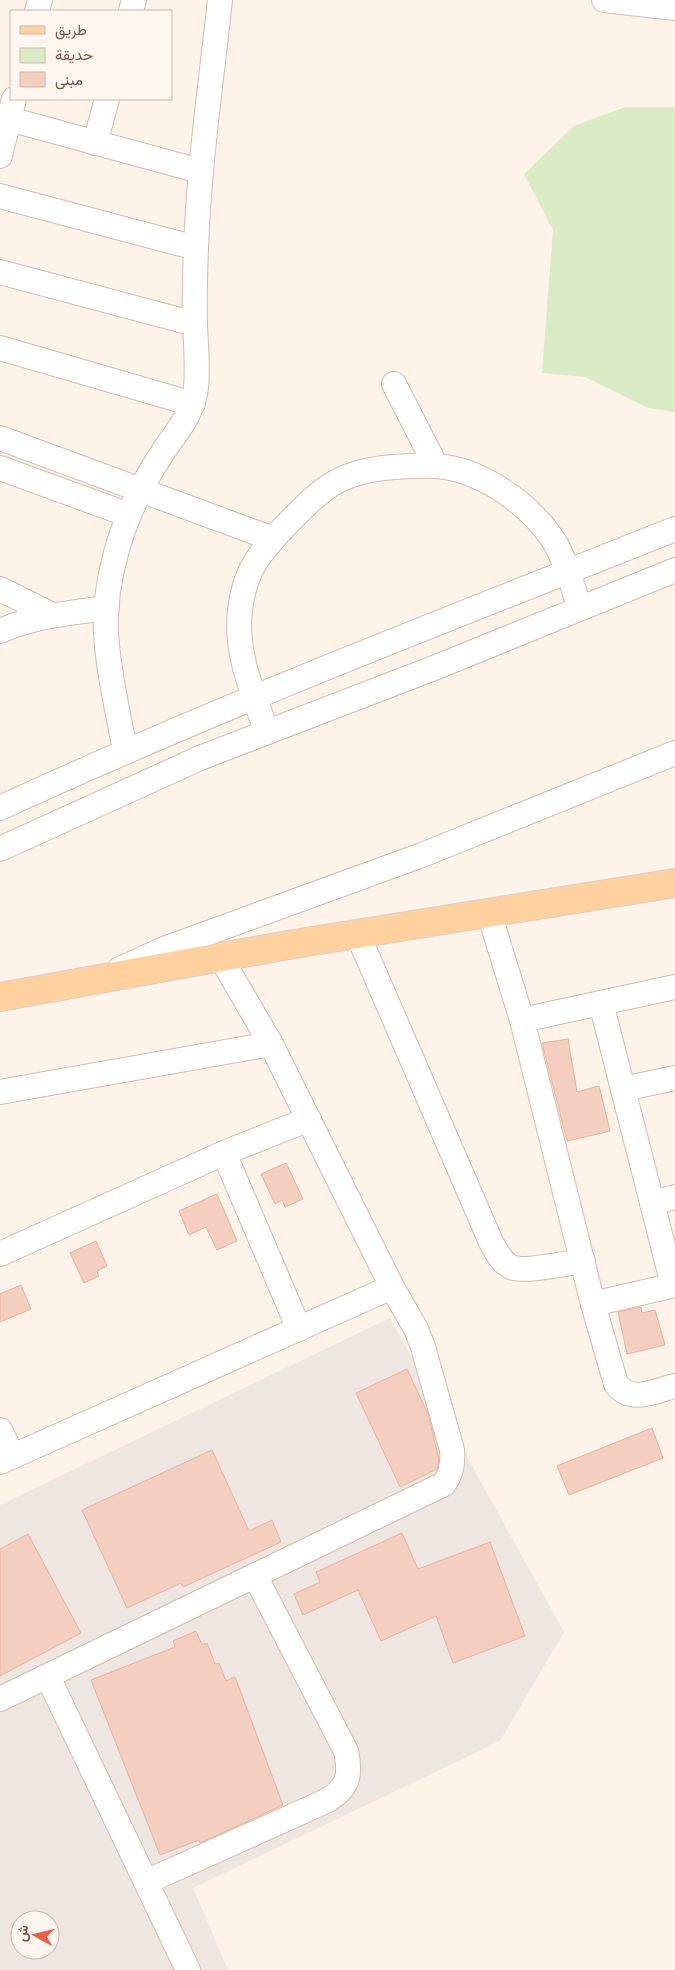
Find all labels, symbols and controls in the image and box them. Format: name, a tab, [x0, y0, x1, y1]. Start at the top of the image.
legend	[10, 10, 172, 100]
text: طريق	[55, 19, 87, 40]
text: حديقة	[55, 44, 93, 65]
text: مبنى	[55, 69, 83, 90]
north arrow	[10, 1910, 60, 1960]
text: ش	[11, 1923, 33, 1943]

